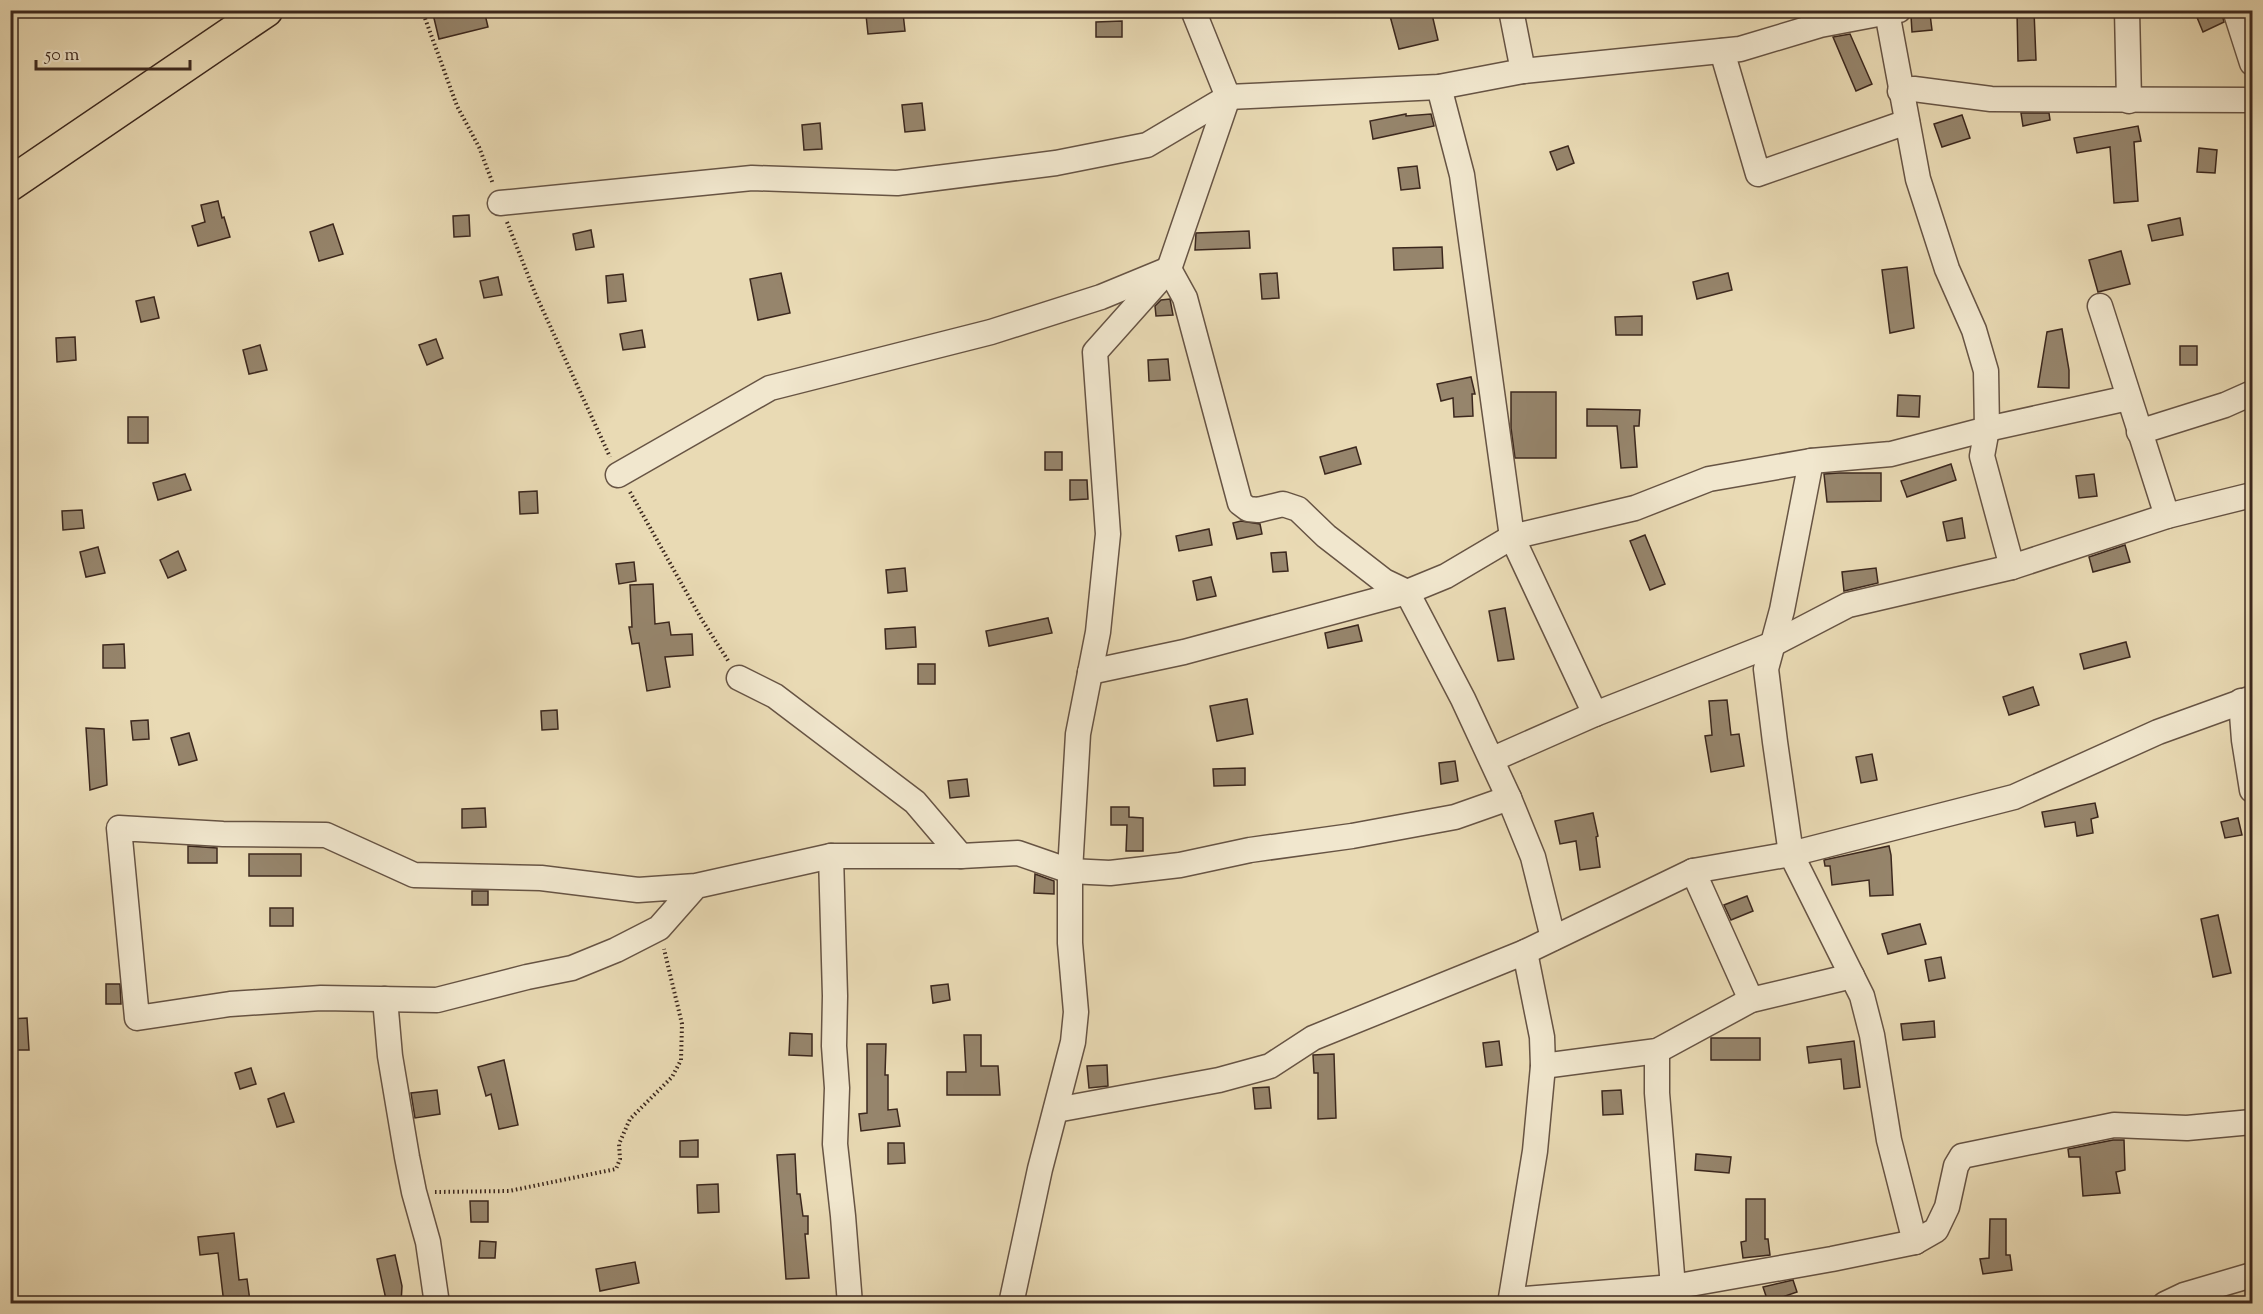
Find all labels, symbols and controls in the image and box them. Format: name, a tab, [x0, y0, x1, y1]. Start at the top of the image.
scale bar	[36, 33, 190, 71]
text: 50 m	[44, 43, 80, 69]

